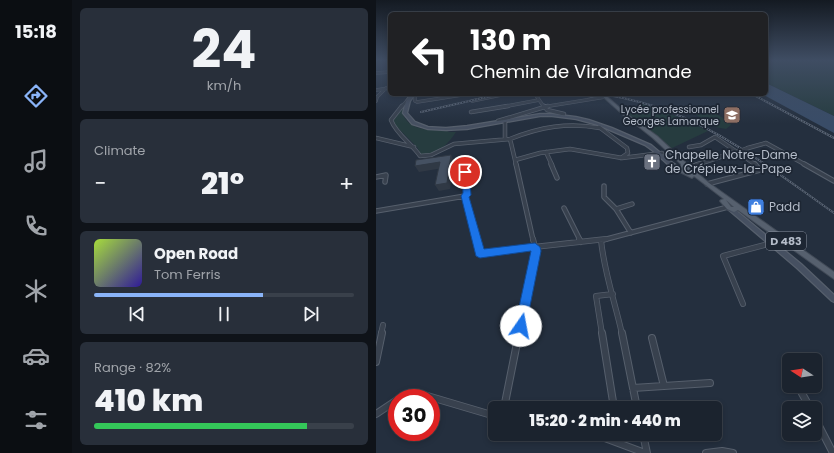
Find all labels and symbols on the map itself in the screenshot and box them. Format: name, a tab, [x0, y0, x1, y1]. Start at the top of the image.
place label: Lycée professionnel Georges Lamarque	[621, 102, 719, 129]
school or university icon: Lycée professionnel Georges Lamarque	[722, 105, 742, 125]
place label: Chapelle Notre-Dame de Crépieux-la-Pape	[665, 146, 798, 177]
church icon: Chapelle Notre-Dame de Crépieux-la-Pape	[642, 152, 662, 172]
pin	[448, 155, 482, 189]
shop icon: Padd	[746, 197, 766, 217]
place label: Padd	[769, 198, 800, 215]
road number: D 483	[766, 232, 806, 250]
position arrow	[500, 305, 542, 347]
north arrow	[782, 353, 822, 393]
speed limit sign: 30	[388, 389, 440, 441]

